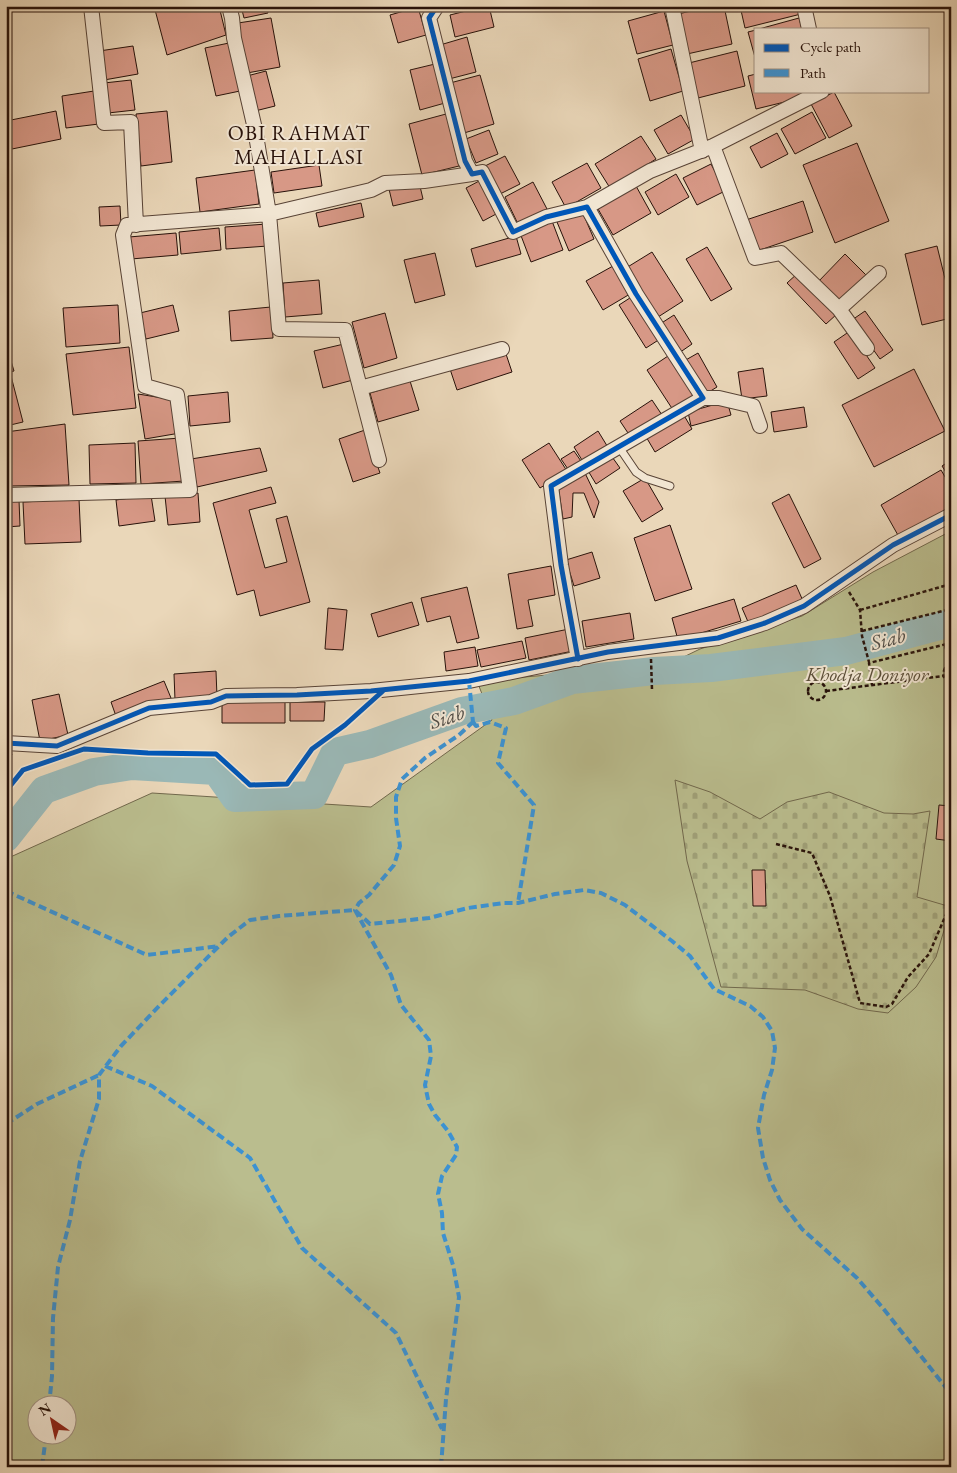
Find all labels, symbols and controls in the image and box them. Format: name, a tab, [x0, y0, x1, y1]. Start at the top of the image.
legend	[754, 28, 930, 92]
text: Cycle path	[800, 37, 862, 56]
text: Path	[800, 63, 826, 82]
district label: OBI RAHMAT MAHALLASI	[228, 119, 370, 170]
water label: Siab	[866, 621, 909, 656]
park label: Khodja Doniyor	[805, 661, 930, 687]
water label: Siab	[425, 698, 468, 735]
north arrow	[28, 1396, 78, 1446]
text: N	[35, 1398, 55, 1420]

